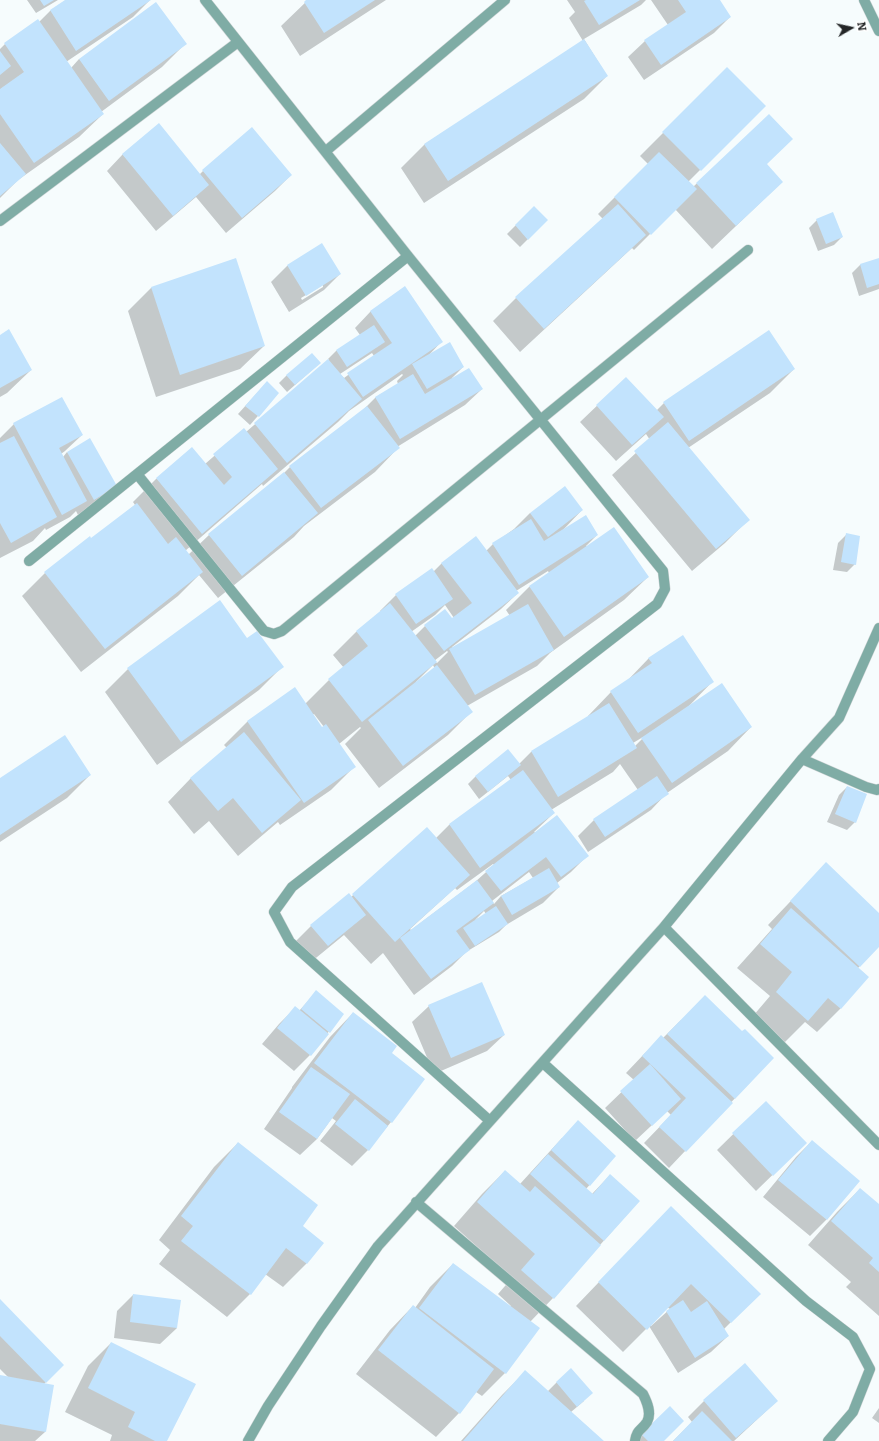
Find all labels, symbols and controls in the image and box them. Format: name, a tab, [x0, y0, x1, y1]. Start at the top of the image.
north arrow	[831, 8, 871, 48]
text: N	[854, 20, 871, 32]

